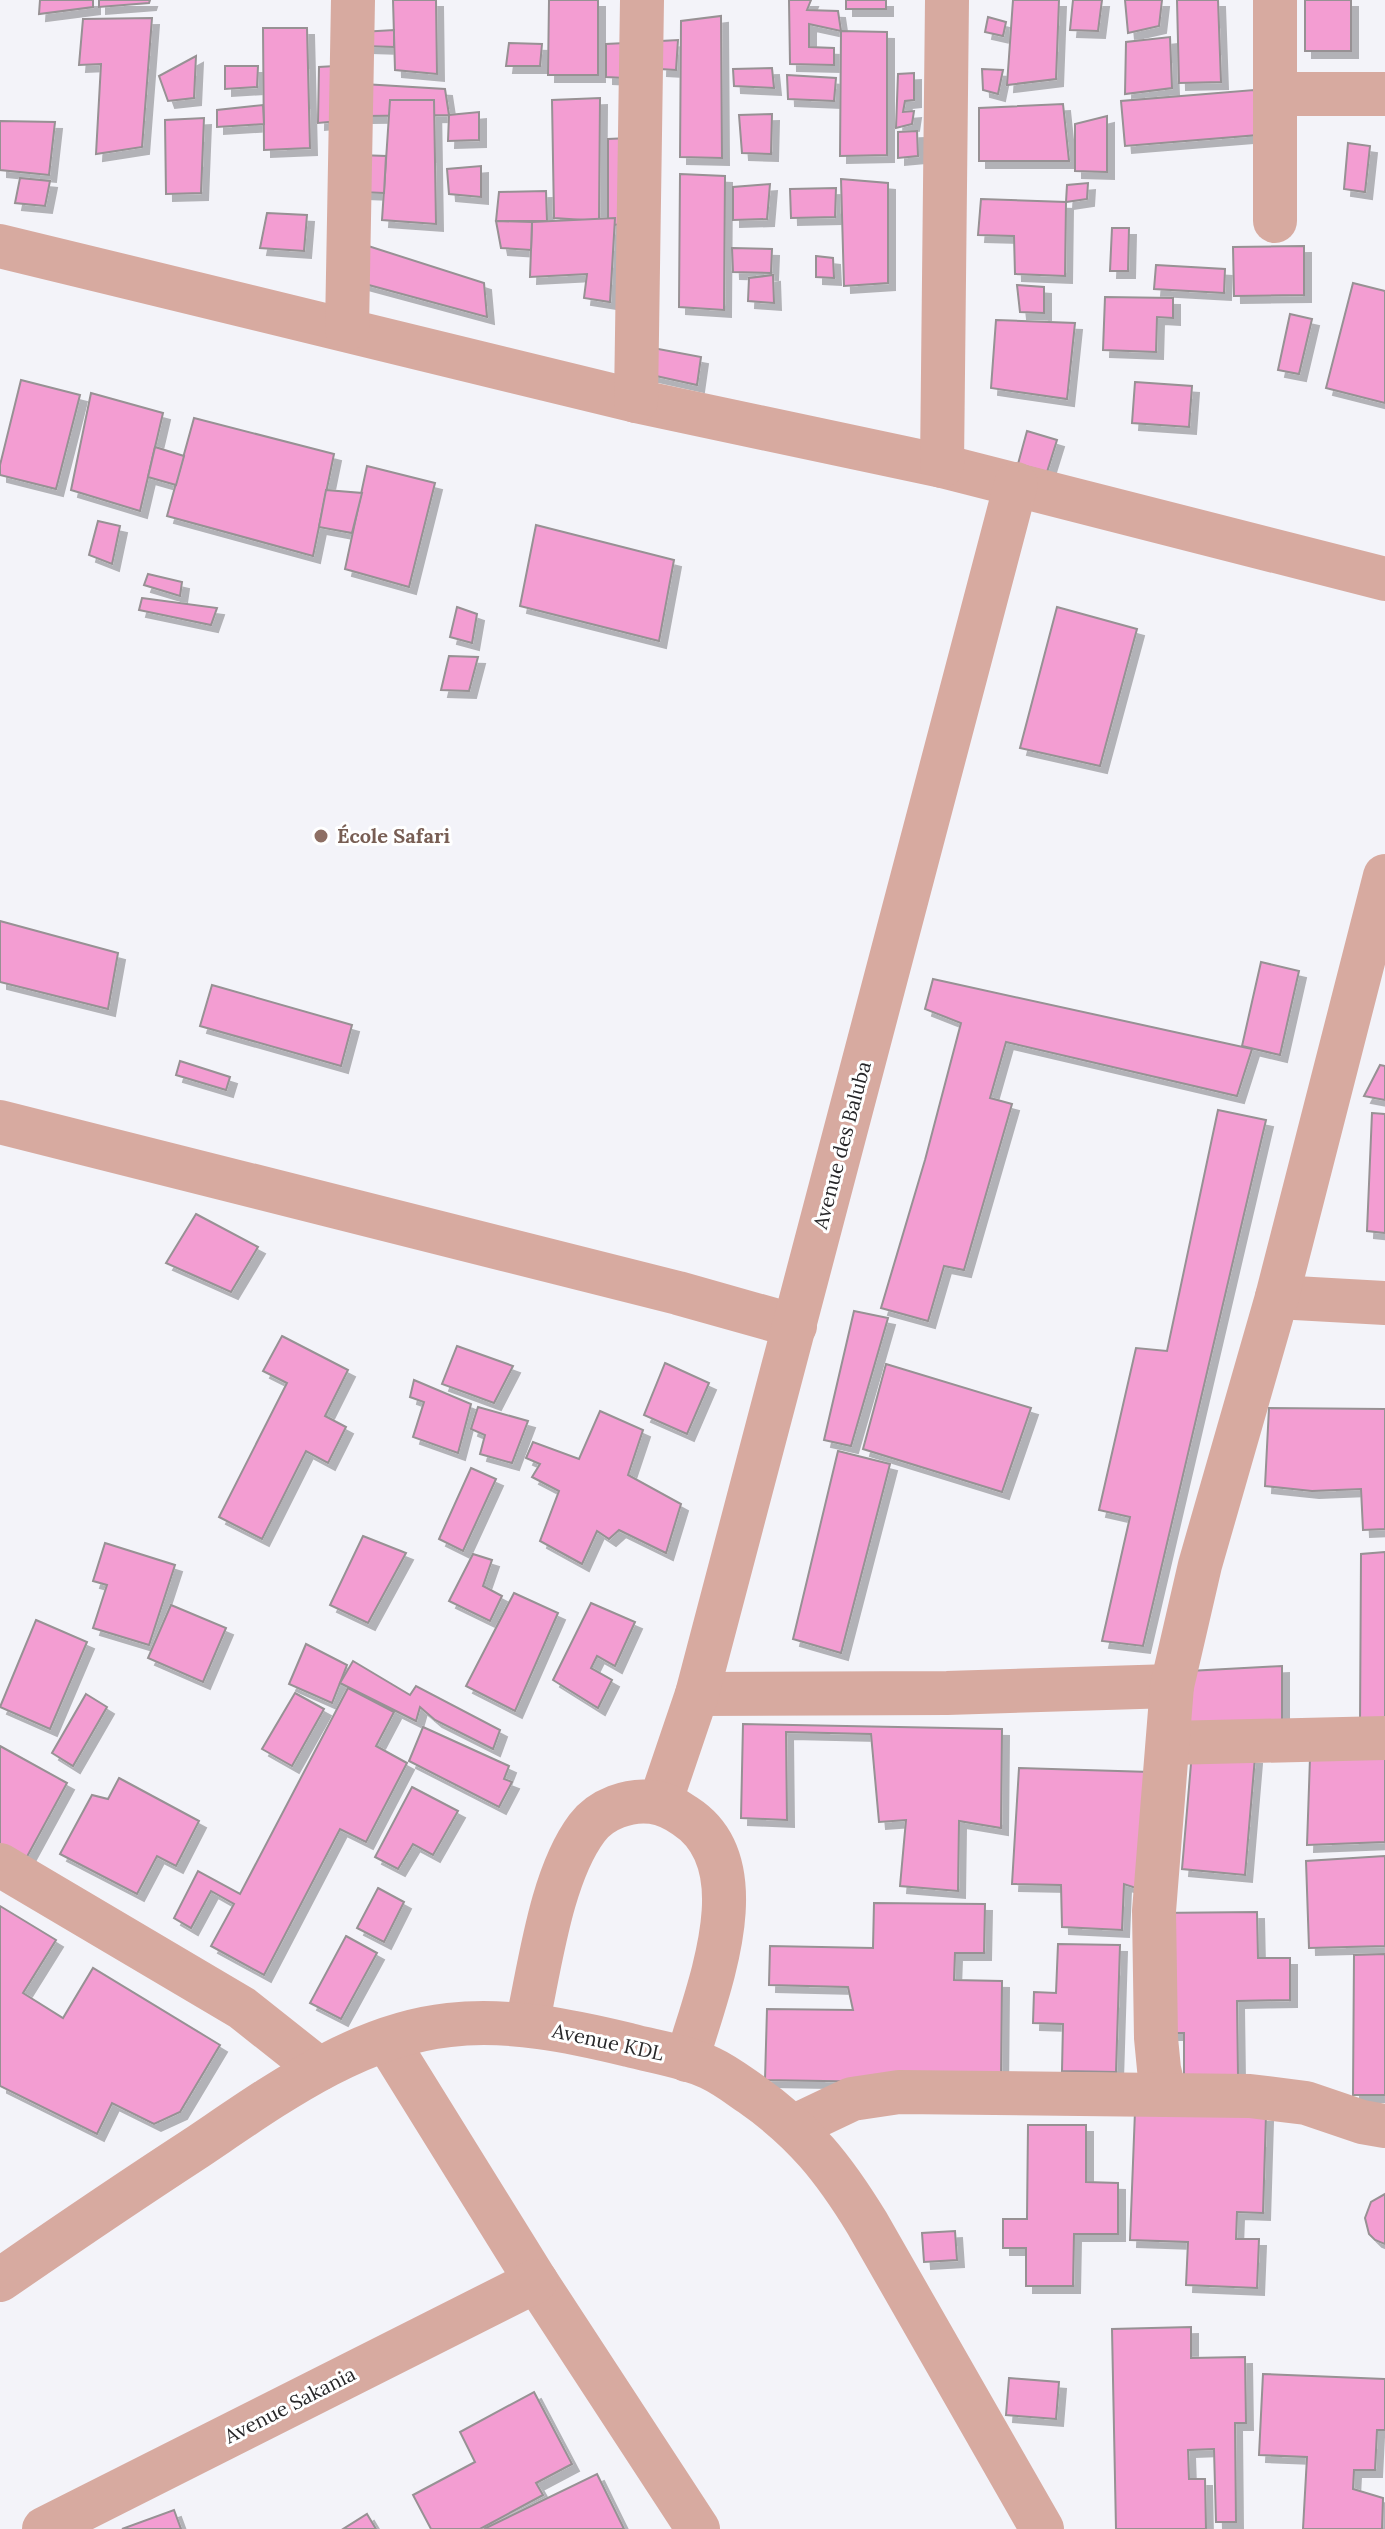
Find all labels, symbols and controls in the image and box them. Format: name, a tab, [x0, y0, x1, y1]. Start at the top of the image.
place label: École Safari	[337, 823, 451, 848]
marker: École Safari	[312, 827, 330, 845]
street label: Avenue des Baluba	[807, 1058, 876, 1232]
street label: Avenue KDL	[549, 2017, 666, 2066]
street label: Avenue Sakania	[219, 2361, 360, 2449]

